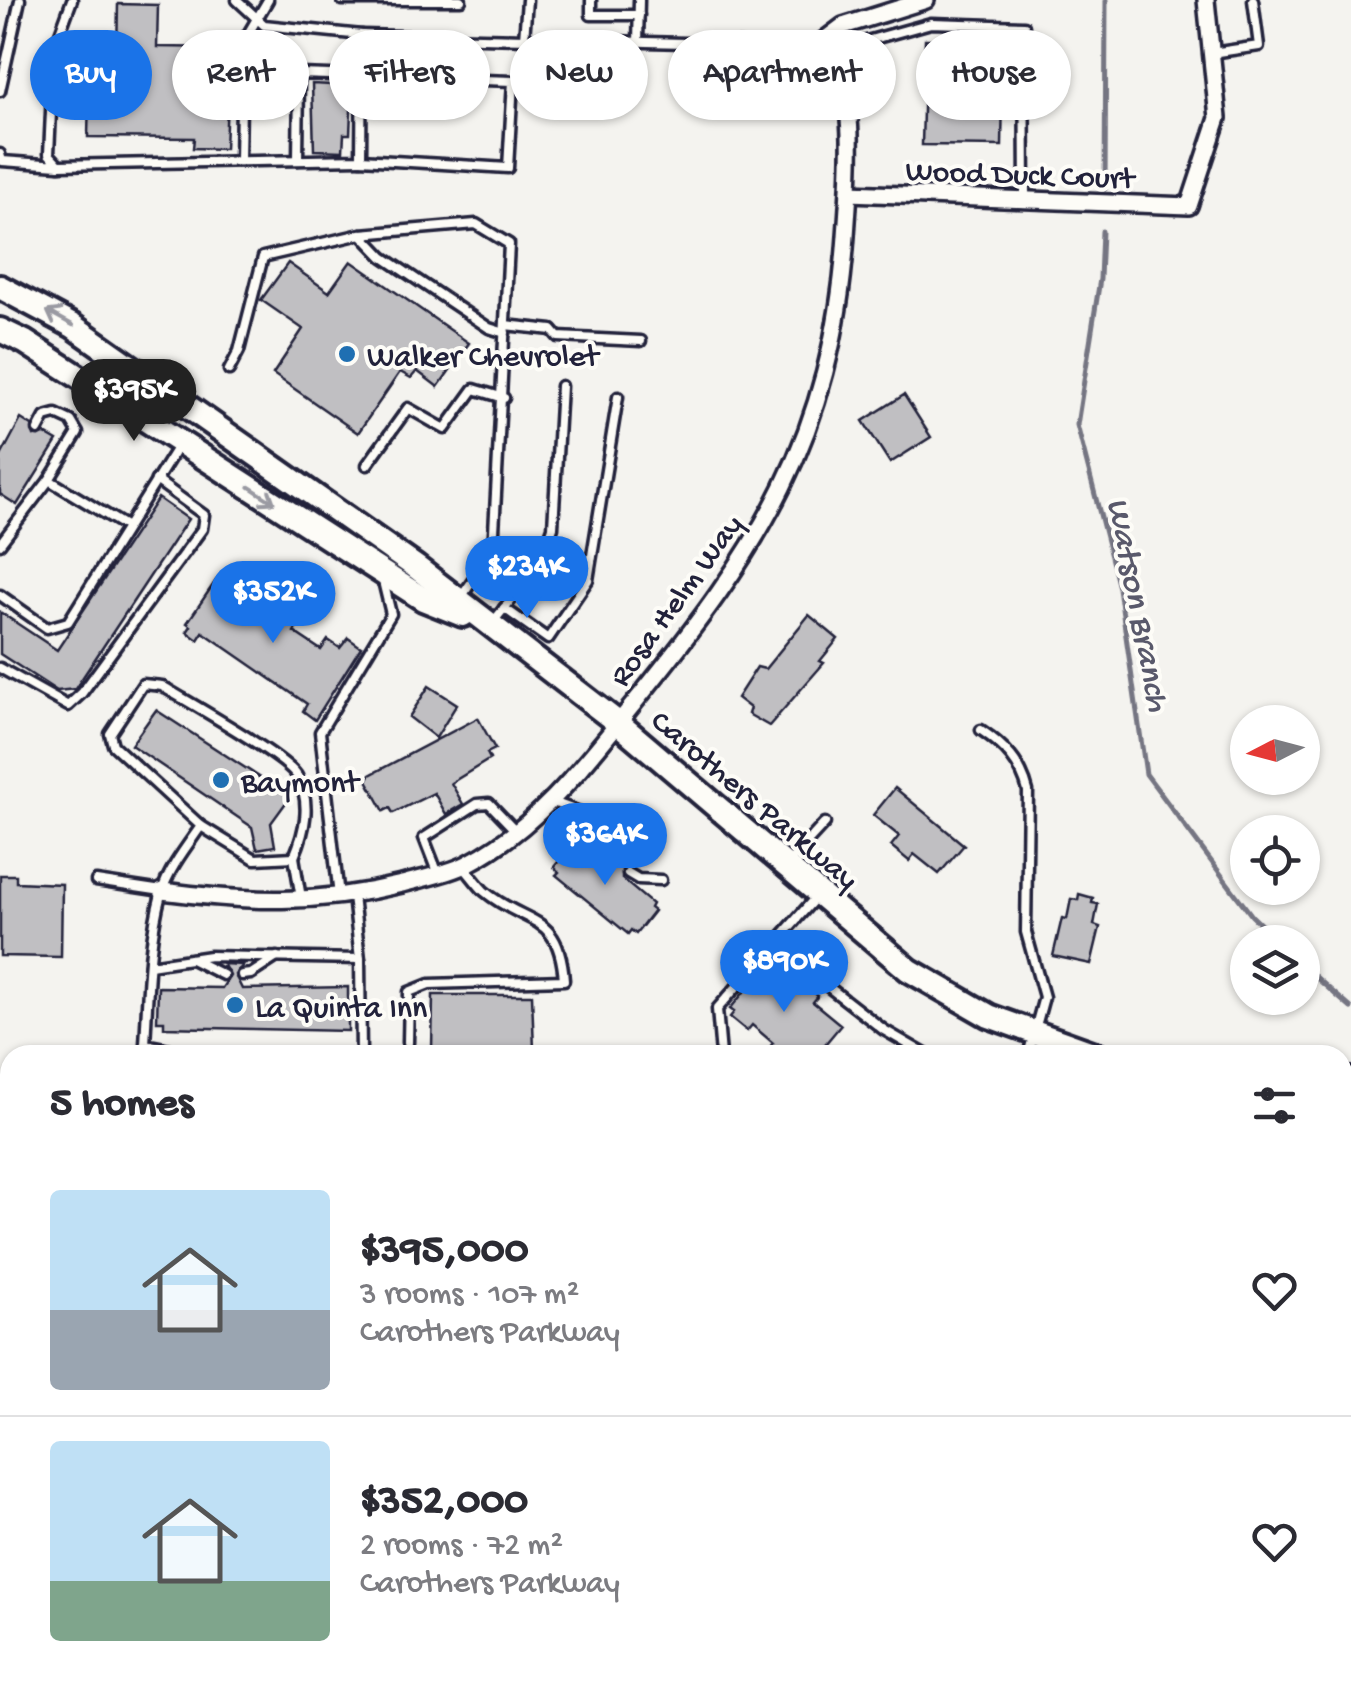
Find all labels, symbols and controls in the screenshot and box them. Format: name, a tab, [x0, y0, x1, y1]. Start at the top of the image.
chip: Buy	[30, 30, 152, 120]
chip: Rent	[172, 30, 309, 120]
chip: Filters	[329, 30, 490, 120]
chip: New	[510, 30, 648, 120]
chip: Apartment	[668, 30, 896, 120]
chip: House	[916, 30, 1071, 120]
street label: Wood Duck Court	[905, 154, 1138, 200]
one-way arrow	[45, 308, 75, 328]
place label: Walker Chevrolet	[367, 340, 601, 378]
marker: Walker Chevrolet	[336, 343, 358, 365]
pin: $395K	[64, 359, 204, 444]
text: $395K	[93, 372, 175, 410]
one-way arrow	[247, 484, 276, 505]
water label: Watson Branch	[1095, 495, 1177, 716]
street label: Rosa Helm Way	[603, 508, 753, 695]
pin: $234K	[457, 536, 597, 621]
text: $234K	[487, 549, 567, 587]
pin: $352K	[203, 561, 343, 646]
text: $352K	[232, 574, 314, 612]
street label: Carothers Parkway	[641, 704, 865, 900]
north arrow	[1230, 705, 1320, 795]
map controls	[1230, 705, 1320, 1015]
place label: Baymont	[240, 766, 361, 804]
marker: Baymont	[210, 769, 232, 791]
pin: $364K	[535, 803, 675, 888]
button: locate	[1230, 815, 1320, 905]
text: $364K	[565, 816, 645, 854]
button: layers	[1230, 925, 1320, 1015]
pin: $890K	[714, 930, 854, 1015]
text: $890K	[742, 943, 826, 981]
place label: La Quinta Inn	[255, 991, 427, 1029]
marker: La Quinta Inn	[224, 994, 246, 1016]
icon: filters	[1247, 1078, 1302, 1133]
text: 5 homes	[50, 1081, 193, 1130]
text: $395,000	[360, 1228, 529, 1277]
icon: home	[130, 1230, 250, 1350]
icon: heart	[1247, 1263, 1302, 1318]
text: 3 rooms · 107 m²	[360, 1277, 579, 1315]
text: Carothers Parkway	[360, 1315, 620, 1353]
text: $352,000	[360, 1479, 528, 1528]
icon: home	[130, 1481, 250, 1601]
icon: heart	[1247, 1514, 1302, 1569]
text: 2 rooms · 72 m²	[360, 1528, 563, 1566]
text: Carothers Parkway	[360, 1566, 620, 1604]

